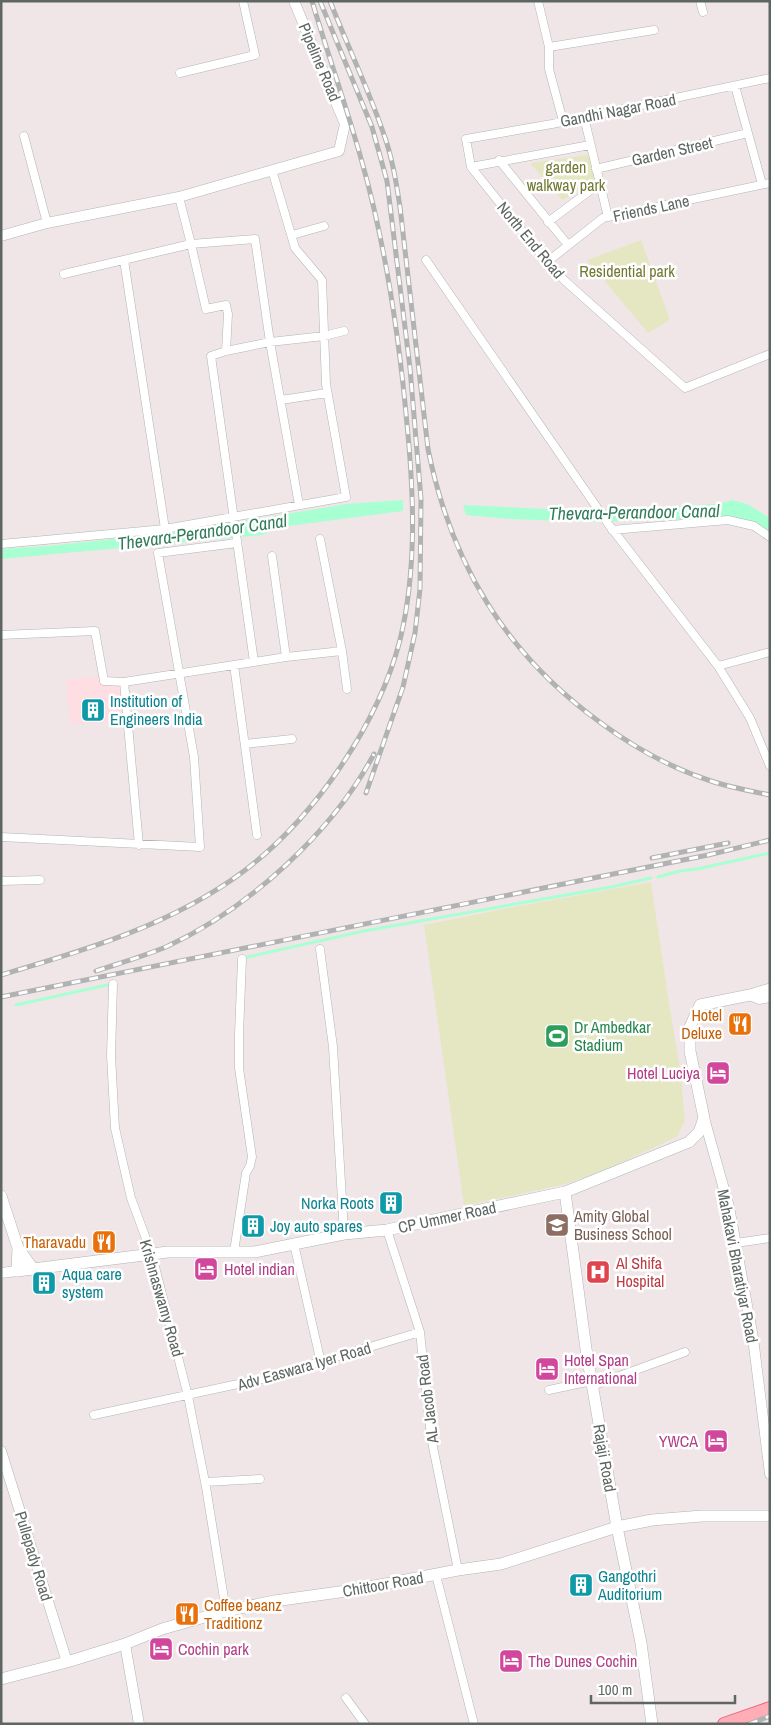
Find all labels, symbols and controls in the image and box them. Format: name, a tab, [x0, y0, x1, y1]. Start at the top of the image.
street label: Pipeline Road	[294, 19, 346, 105]
street label: Gandhi Nagar Road	[558, 88, 678, 132]
street label: Garden Street	[629, 131, 715, 171]
park label: garden walkway park	[527, 156, 606, 196]
street label: Friends Lane	[611, 189, 691, 227]
street label: North End Road	[492, 197, 570, 283]
park label: Residential park	[579, 260, 675, 282]
water label: Thevara-Perandoor Canal	[548, 498, 720, 526]
water label: Thevara-Perandoor Canal	[116, 508, 289, 556]
place label: Institution of Engineers India	[110, 690, 203, 730]
building icon: Institution of Engineers India	[80, 697, 106, 723]
place label: Hotel Deluxe	[681, 1004, 722, 1044]
restaurant icon: Hotel Deluxe	[727, 1011, 753, 1037]
place label: Dr Ambedkar Stadium	[574, 1016, 651, 1056]
sports icon: Dr Ambedkar Stadium	[544, 1023, 570, 1049]
hotel icon: Hotel Luciya	[705, 1060, 731, 1086]
place label: Hotel Luciya	[627, 1062, 701, 1084]
street label: Mahakavi Bharatiyar Road	[712, 1187, 764, 1345]
building icon: Norka Roots	[378, 1190, 404, 1216]
place label: Norka Roots	[301, 1192, 374, 1214]
street label: CP Ummer Road	[396, 1196, 498, 1238]
place label: Amity Global Business School	[573, 1205, 672, 1245]
school or university icon: Amity Global Business School	[544, 1212, 570, 1238]
building icon: Joy auto spares	[240, 1213, 266, 1239]
place label: Joy auto spares	[270, 1215, 363, 1237]
restaurant icon: Tharavadu	[91, 1229, 117, 1255]
place label: Tharavadu	[23, 1231, 86, 1253]
street label: Krishnaswamy Road	[135, 1237, 189, 1359]
place label: Al Shifa Hospital	[615, 1252, 664, 1292]
hotel icon: Hotel indian	[193, 1256, 219, 1282]
place label: Hotel indian	[224, 1258, 295, 1280]
hospital icon: Al Shifa Hospital	[585, 1259, 611, 1285]
place label: Aqua care system	[61, 1263, 122, 1303]
building icon: Aqua care system	[31, 1270, 57, 1296]
street label: Adv Easwara Iyer Road	[234, 1336, 373, 1396]
place label: Hotel Span International	[564, 1349, 637, 1389]
street label: AL Jacob Road	[411, 1353, 443, 1446]
hotel icon: Hotel Span International	[534, 1356, 560, 1382]
street label: Rajaji Road	[588, 1422, 622, 1494]
hotel icon: YWCA	[703, 1428, 729, 1454]
place label: YWCA	[659, 1430, 698, 1452]
street label: Pullepady Road	[10, 1508, 58, 1604]
place label: Gangothri Auditorium	[597, 1565, 662, 1605]
street label: Chittoor Road	[341, 1566, 425, 1602]
building icon: Gangothri Auditorium	[568, 1572, 594, 1598]
place label: Coffee beanz Traditionz	[204, 1594, 282, 1634]
restaurant icon: Coffee beanz Traditionz	[174, 1601, 200, 1627]
hotel icon: Cochin park	[148, 1636, 174, 1662]
place label: Cochin park	[178, 1638, 249, 1660]
hotel icon: The Dunes Cochin	[498, 1648, 524, 1674]
place label: The Dunes Cochin	[528, 1650, 637, 1672]
scale bar	[591, 1672, 735, 1704]
text: 100 m	[598, 1679, 632, 1700]

